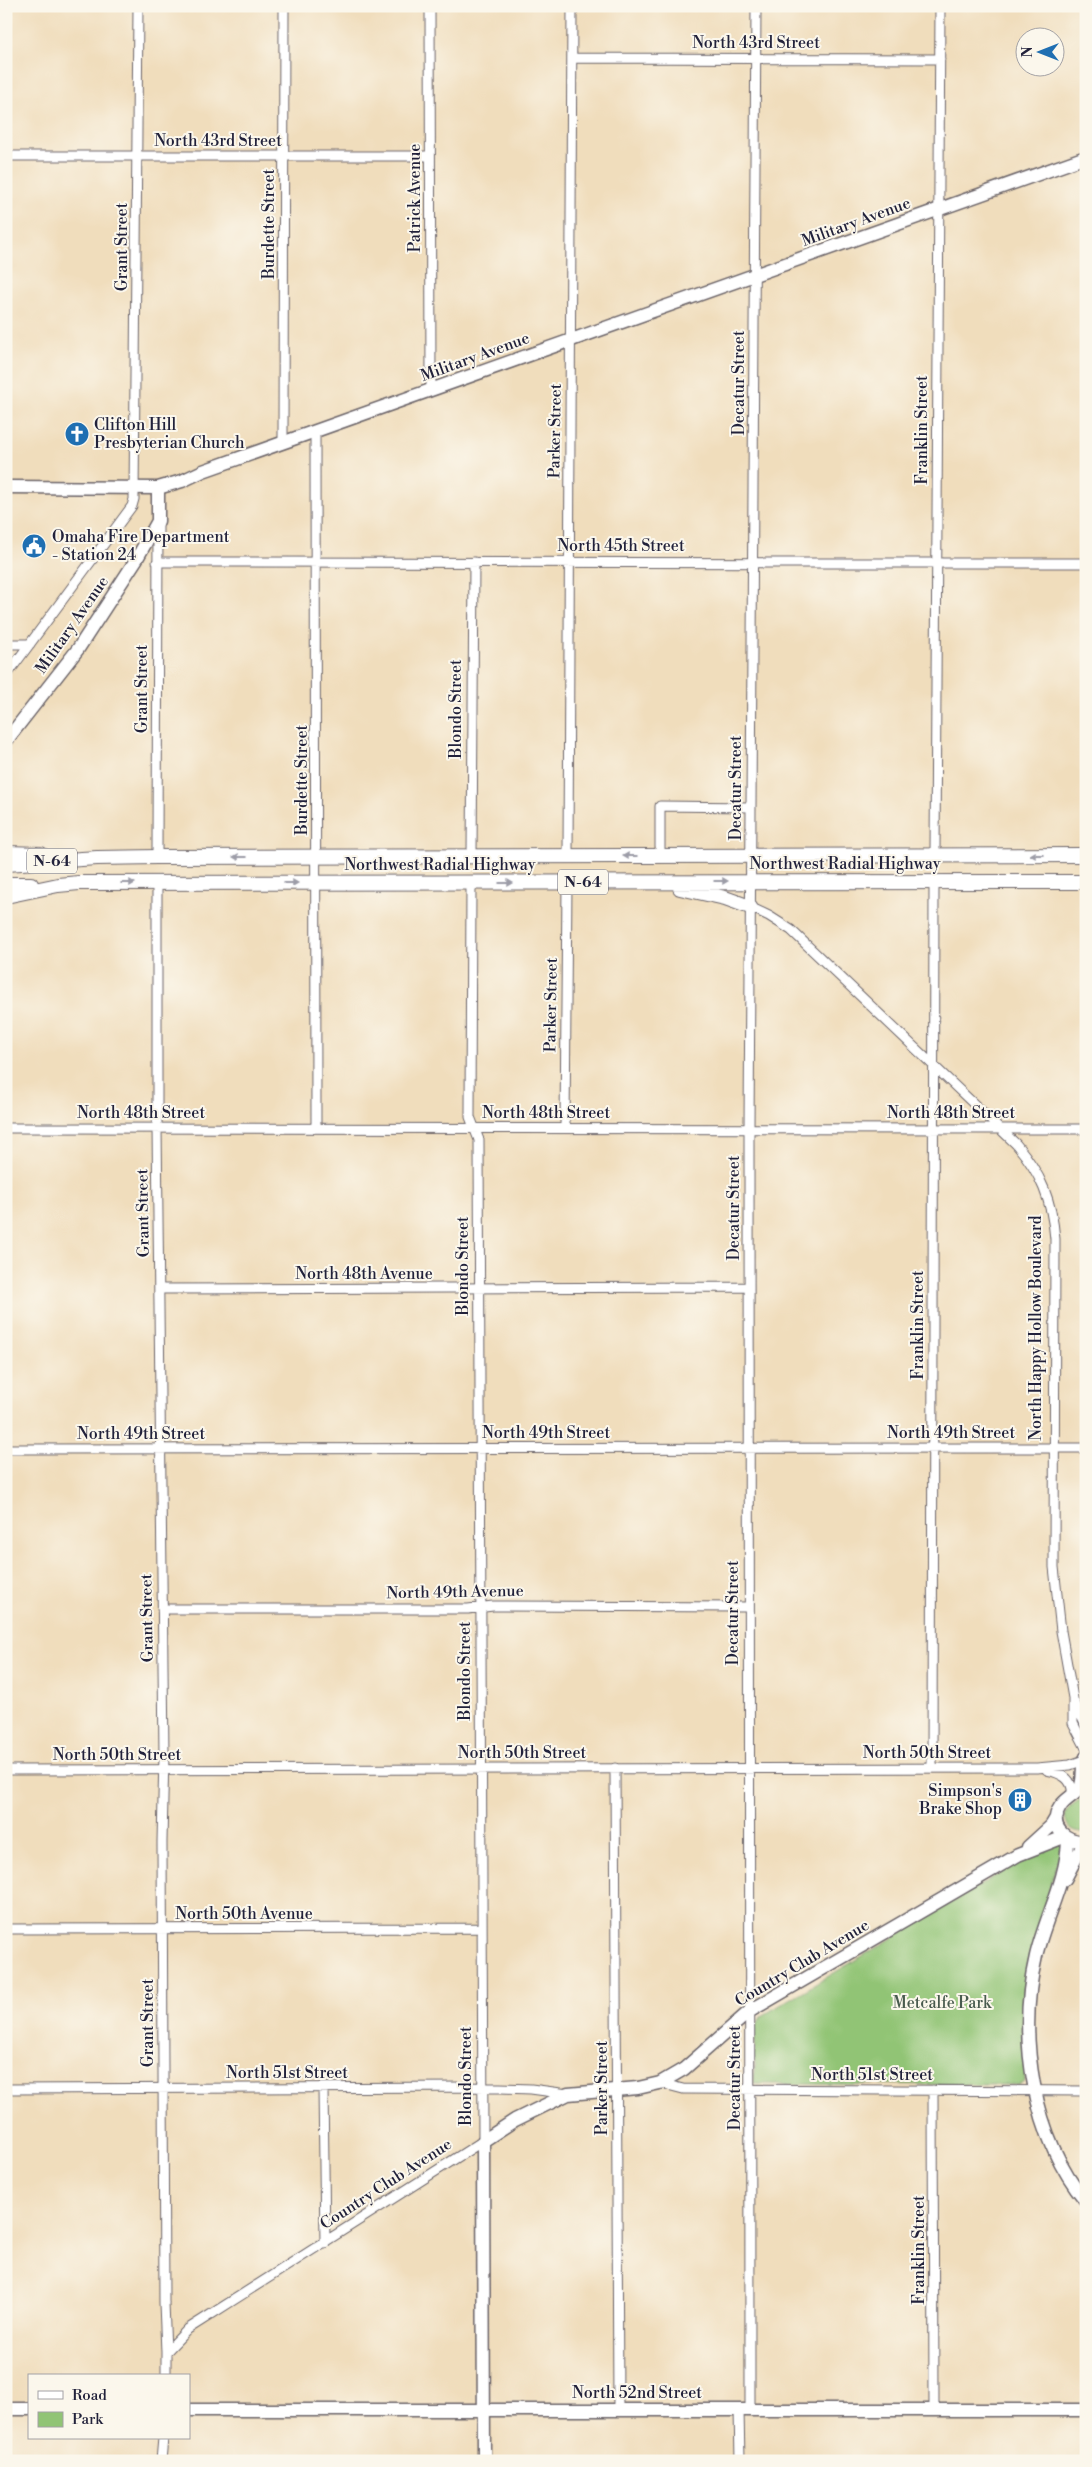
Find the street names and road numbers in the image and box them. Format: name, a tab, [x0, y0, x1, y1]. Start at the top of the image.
street label: North 43rd Street	[692, 33, 820, 53]
street label: North 43rd Street	[154, 131, 282, 151]
street label: Patrick Avenue	[405, 144, 425, 252]
street label: Burdette Street	[259, 168, 279, 280]
street label: Military Avenue	[799, 193, 913, 251]
street label: Grant Street	[112, 202, 132, 291]
street label: Military Avenue	[418, 328, 532, 386]
street label: Decatur Street	[729, 330, 749, 436]
street label: Franklin Street	[912, 375, 932, 485]
street label: Parker Street	[544, 383, 566, 479]
street label: North 45th Street	[557, 536, 685, 556]
street label: Military Avenue	[31, 572, 113, 678]
street label: Grant Street	[132, 644, 152, 733]
street label: Blondo Street	[446, 659, 466, 760]
street label: Burdette Street	[292, 724, 312, 836]
street label: Decatur Street	[726, 735, 746, 841]
road number: N-64	[27, 848, 77, 874]
street label: Northwest Radial Highway	[749, 854, 941, 874]
street label: Northwest Radial Highway	[344, 855, 536, 875]
road number: N-64	[558, 870, 608, 894]
street label: Parker Street	[540, 957, 562, 1053]
street label: North 48th Street	[77, 1103, 205, 1123]
street label: North 48th Street	[482, 1103, 610, 1123]
street label: North 48th Street	[887, 1103, 1015, 1123]
street label: Decatur Street	[724, 1155, 744, 1261]
street label: Grant Street	[132, 1168, 154, 1258]
street label: North Happy Hollow Boulevard	[1026, 1215, 1046, 1441]
street label: Blondo Street	[453, 1216, 473, 1317]
street label: North 48th Avenue	[295, 1264, 433, 1284]
street label: Franklin Street	[908, 1270, 928, 1380]
street label: North 49th Street	[482, 1423, 610, 1443]
street label: North 49th Street	[887, 1423, 1015, 1443]
street label: North 49th Street	[77, 1424, 205, 1444]
street label: Decatur Street	[723, 1560, 743, 1666]
street label: Grant Street	[136, 1573, 158, 1663]
street label: North 49th Avenue	[386, 1581, 524, 1603]
street label: Blondo Street	[455, 1621, 475, 1722]
street label: North 50th Street	[458, 1743, 586, 1763]
street label: North 50th Street	[863, 1743, 991, 1763]
street label: North 50th Street	[53, 1745, 181, 1765]
street label: North 50th Avenue	[175, 1904, 313, 1924]
street label: Country Club Avenue	[731, 1915, 873, 2011]
street label: Grant Street	[138, 1978, 158, 2067]
street label: Decatur Street	[725, 2025, 745, 2131]
street label: Blondo Street	[456, 2026, 476, 2127]
street label: Parker Street	[592, 2040, 612, 2135]
street label: North 51st Street	[226, 2063, 348, 2083]
street label: North 51st Street	[811, 2065, 933, 2085]
street label: Country Club Avenue	[316, 2134, 456, 2234]
street label: Franklin Street	[909, 2195, 929, 2305]
street label: North 52nd Street	[572, 2383, 702, 2403]

